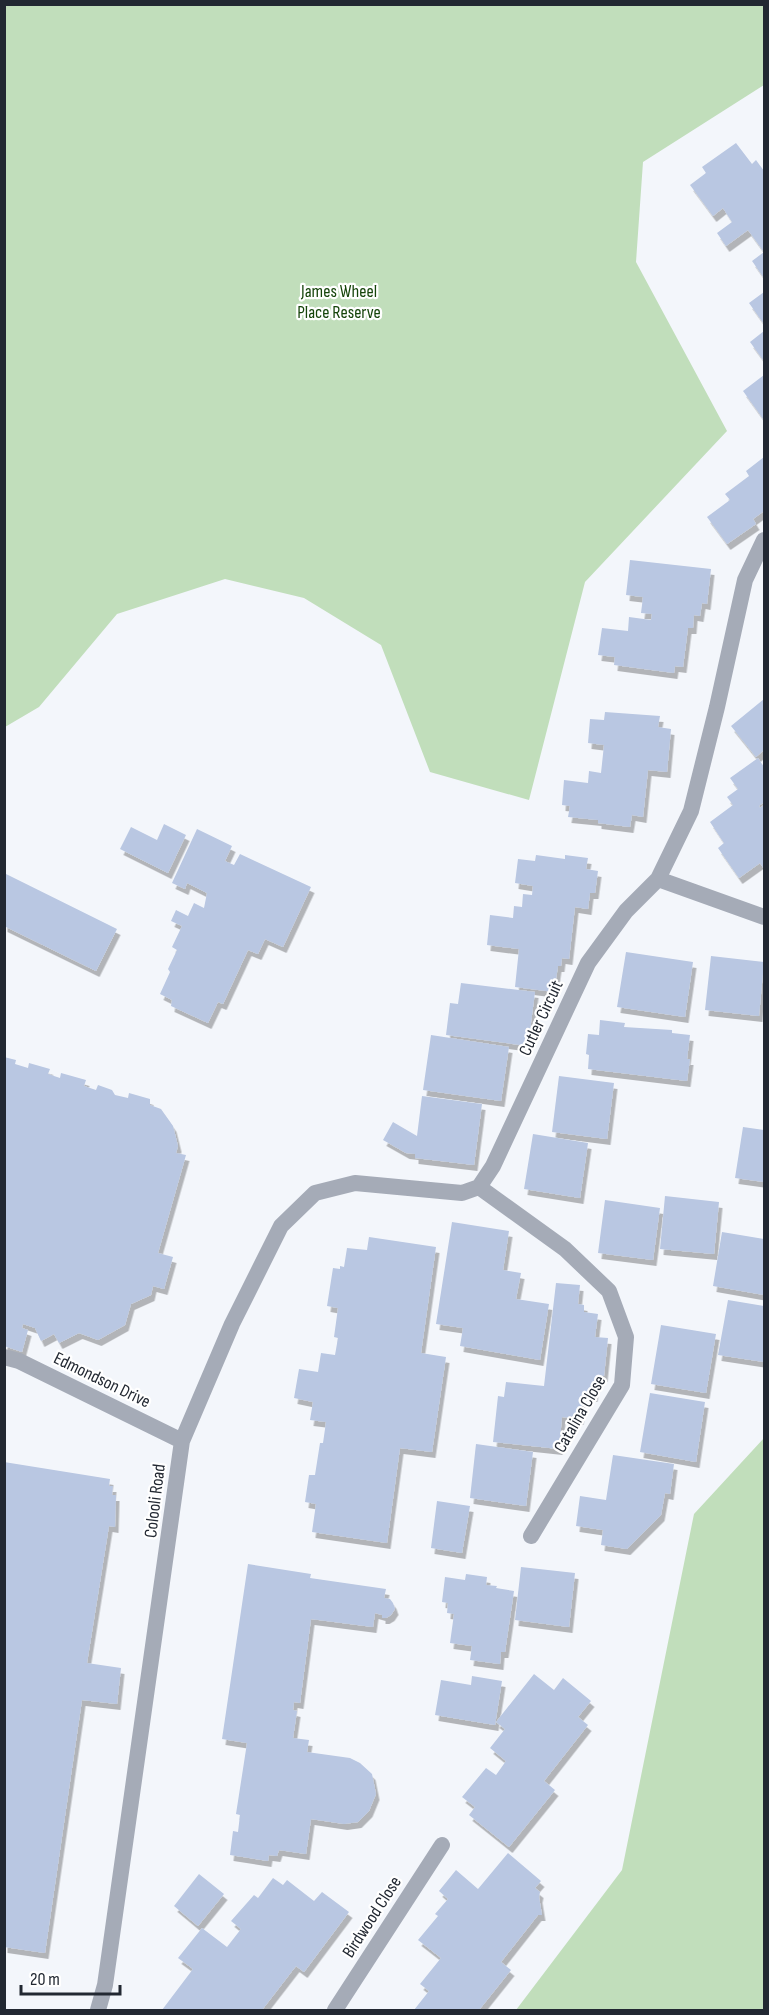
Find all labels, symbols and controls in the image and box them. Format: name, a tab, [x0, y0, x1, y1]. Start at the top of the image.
park label: James Wheel Place Reserve	[297, 281, 381, 323]
street label: Cutler Circuit	[514, 976, 568, 1059]
street label: Edmondson Drive	[50, 1348, 154, 1412]
street label: Catalina Close	[550, 1372, 610, 1456]
street label: Colooli Road	[140, 1463, 170, 1539]
street label: Birdwood Close	[338, 1873, 406, 1961]
scale bar	[21, 1958, 120, 1996]
text: 20 m	[30, 1969, 60, 1990]

